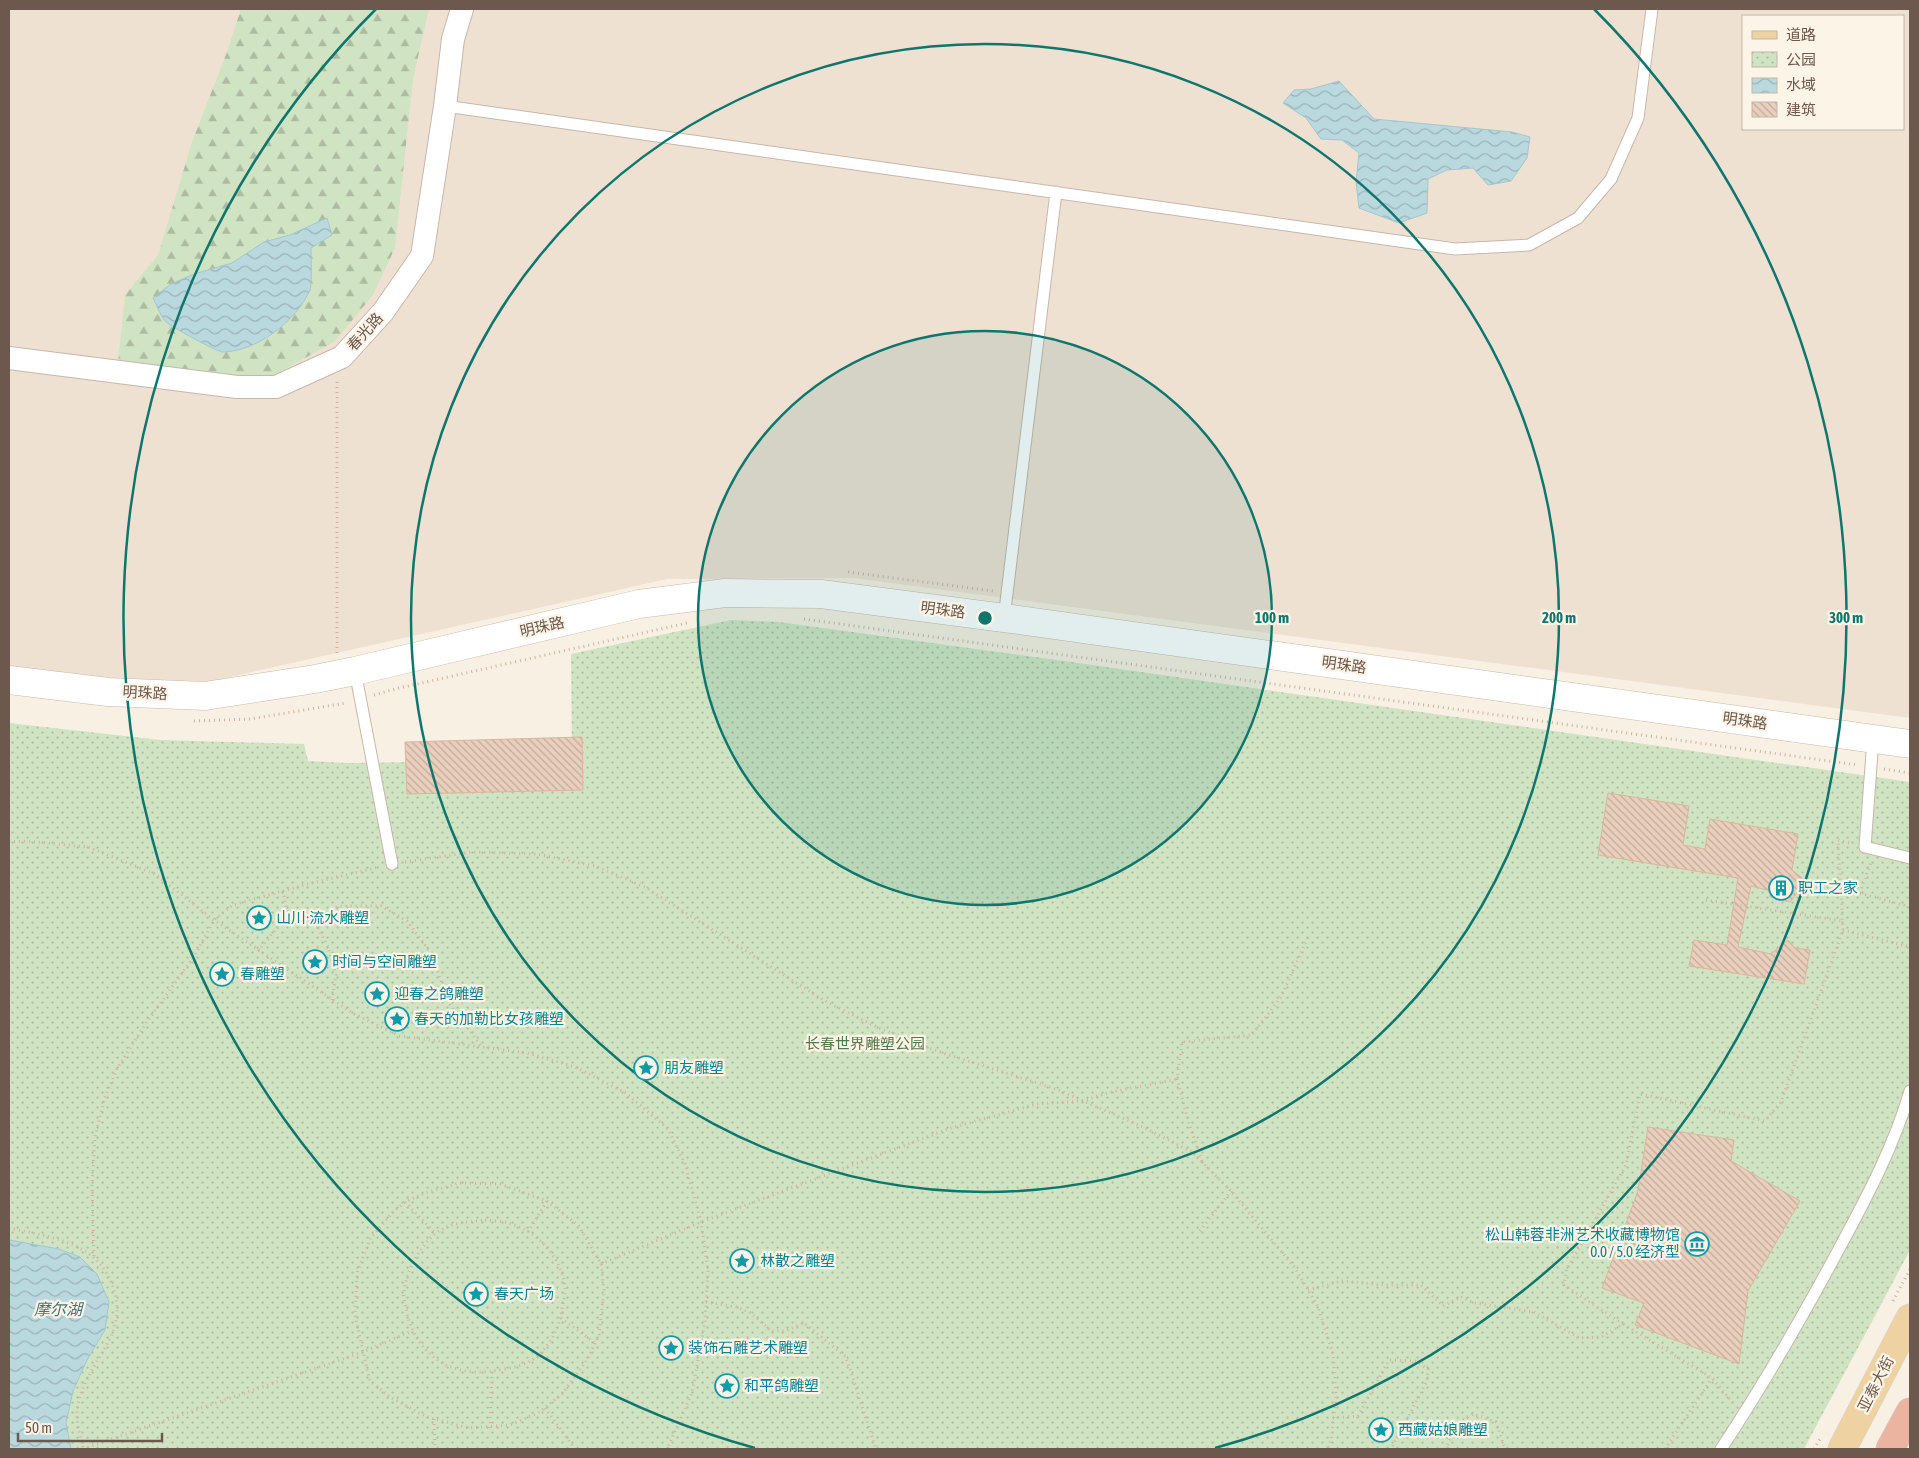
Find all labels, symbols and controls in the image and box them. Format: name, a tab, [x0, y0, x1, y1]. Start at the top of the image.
legend	[1742, 15, 1904, 130]
text: 道路	[1786, 26, 1816, 43]
text: 公园	[1786, 51, 1816, 68]
text: 水域	[1786, 76, 1816, 93]
text: 建筑	[1786, 101, 1816, 118]
street label: 春光路	[343, 309, 386, 354]
street label: 明珠路	[920, 598, 966, 621]
centre of rings	[976, 609, 994, 627]
text: 100 m	[1255, 609, 1289, 626]
text: 200 m	[1542, 609, 1576, 626]
text: 300 m	[1829, 609, 1863, 626]
street label: 明珠路	[518, 613, 566, 640]
street label: 明珠路	[1321, 653, 1368, 676]
street label: 明珠路	[122, 683, 168, 702]
street label: 明珠路	[1722, 709, 1769, 732]
building icon: 职工之家	[1768, 875, 1794, 901]
place label: 职工之家	[1798, 879, 1858, 896]
place icon: 山川·流水雕塑	[246, 905, 272, 931]
place label: 山川·流水雕塑	[276, 909, 369, 926]
place icon: 时间与空间雕塑	[302, 949, 328, 975]
place label: 时间与空间雕塑	[332, 953, 437, 970]
place icon: 春雕塑	[209, 961, 235, 987]
place label: 春雕塑	[240, 965, 285, 982]
place icon: 迎春之鸽雕塑	[364, 981, 390, 1007]
place label: 迎春之鸽雕塑	[394, 985, 484, 1002]
place icon: 春天的加勒比女孩雕塑	[384, 1006, 410, 1032]
place label: 春天的加勒比女孩雕塑	[414, 1010, 564, 1027]
park label: 长春世界雕塑公园	[805, 1035, 925, 1052]
place icon: 朋友雕塑	[633, 1055, 659, 1081]
place label: 朋友雕塑	[664, 1059, 724, 1076]
place label: 松山韩蓉非洲艺术收藏博物馆 0.0 / 5.0 经济型	[1485, 1226, 1680, 1260]
museum icon: 松山韩蓉非洲艺术收藏博物馆 0.0 / 5.0 经济型	[1684, 1231, 1710, 1257]
place icon: 林散之雕塑	[729, 1248, 755, 1274]
place label: 林散之雕塑	[760, 1252, 835, 1269]
place icon: 春天广场	[463, 1281, 489, 1307]
place label: 春天广场	[494, 1285, 554, 1302]
water label: 摩尔湖	[34, 1300, 85, 1318]
place icon: 装饰石雕艺术雕塑	[658, 1335, 684, 1361]
place label: 装饰石雕艺术雕塑	[688, 1339, 808, 1356]
street label: 亚泰大街	[1854, 1353, 1897, 1414]
place icon: 和平鸽雕塑	[714, 1373, 740, 1399]
place label: 和平鸽雕塑	[744, 1377, 819, 1394]
scale bar	[18, 1410, 161, 1442]
place icon: 西藏姑娘雕塑	[1368, 1417, 1394, 1443]
text: 50 m	[25, 1419, 52, 1436]
place label: 西藏姑娘雕塑	[1398, 1421, 1488, 1438]

